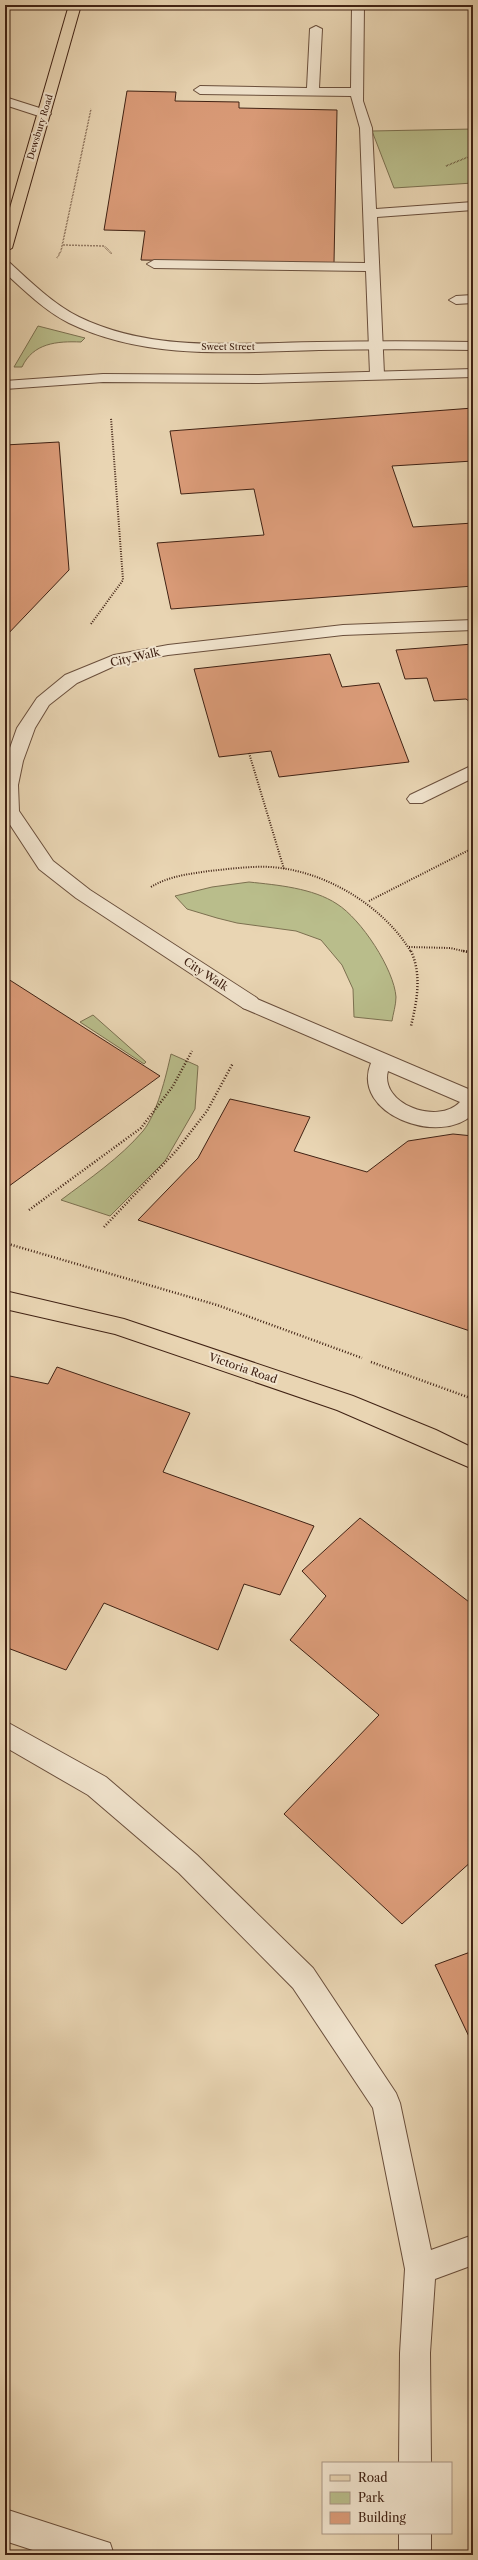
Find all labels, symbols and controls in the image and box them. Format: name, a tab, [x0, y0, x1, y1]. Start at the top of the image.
street label: Dewsbury Road	[24, 92, 55, 161]
street label: Sweet Street	[201, 341, 256, 352]
street label: City Walk	[109, 644, 162, 670]
street label: City Walk	[181, 954, 232, 994]
street label: Victoria Road	[206, 1349, 279, 1386]
legend	[322, 2462, 452, 2534]
text: Road	[358, 2470, 388, 2485]
text: Park	[358, 2490, 385, 2505]
text: Building	[358, 2510, 406, 2525]

